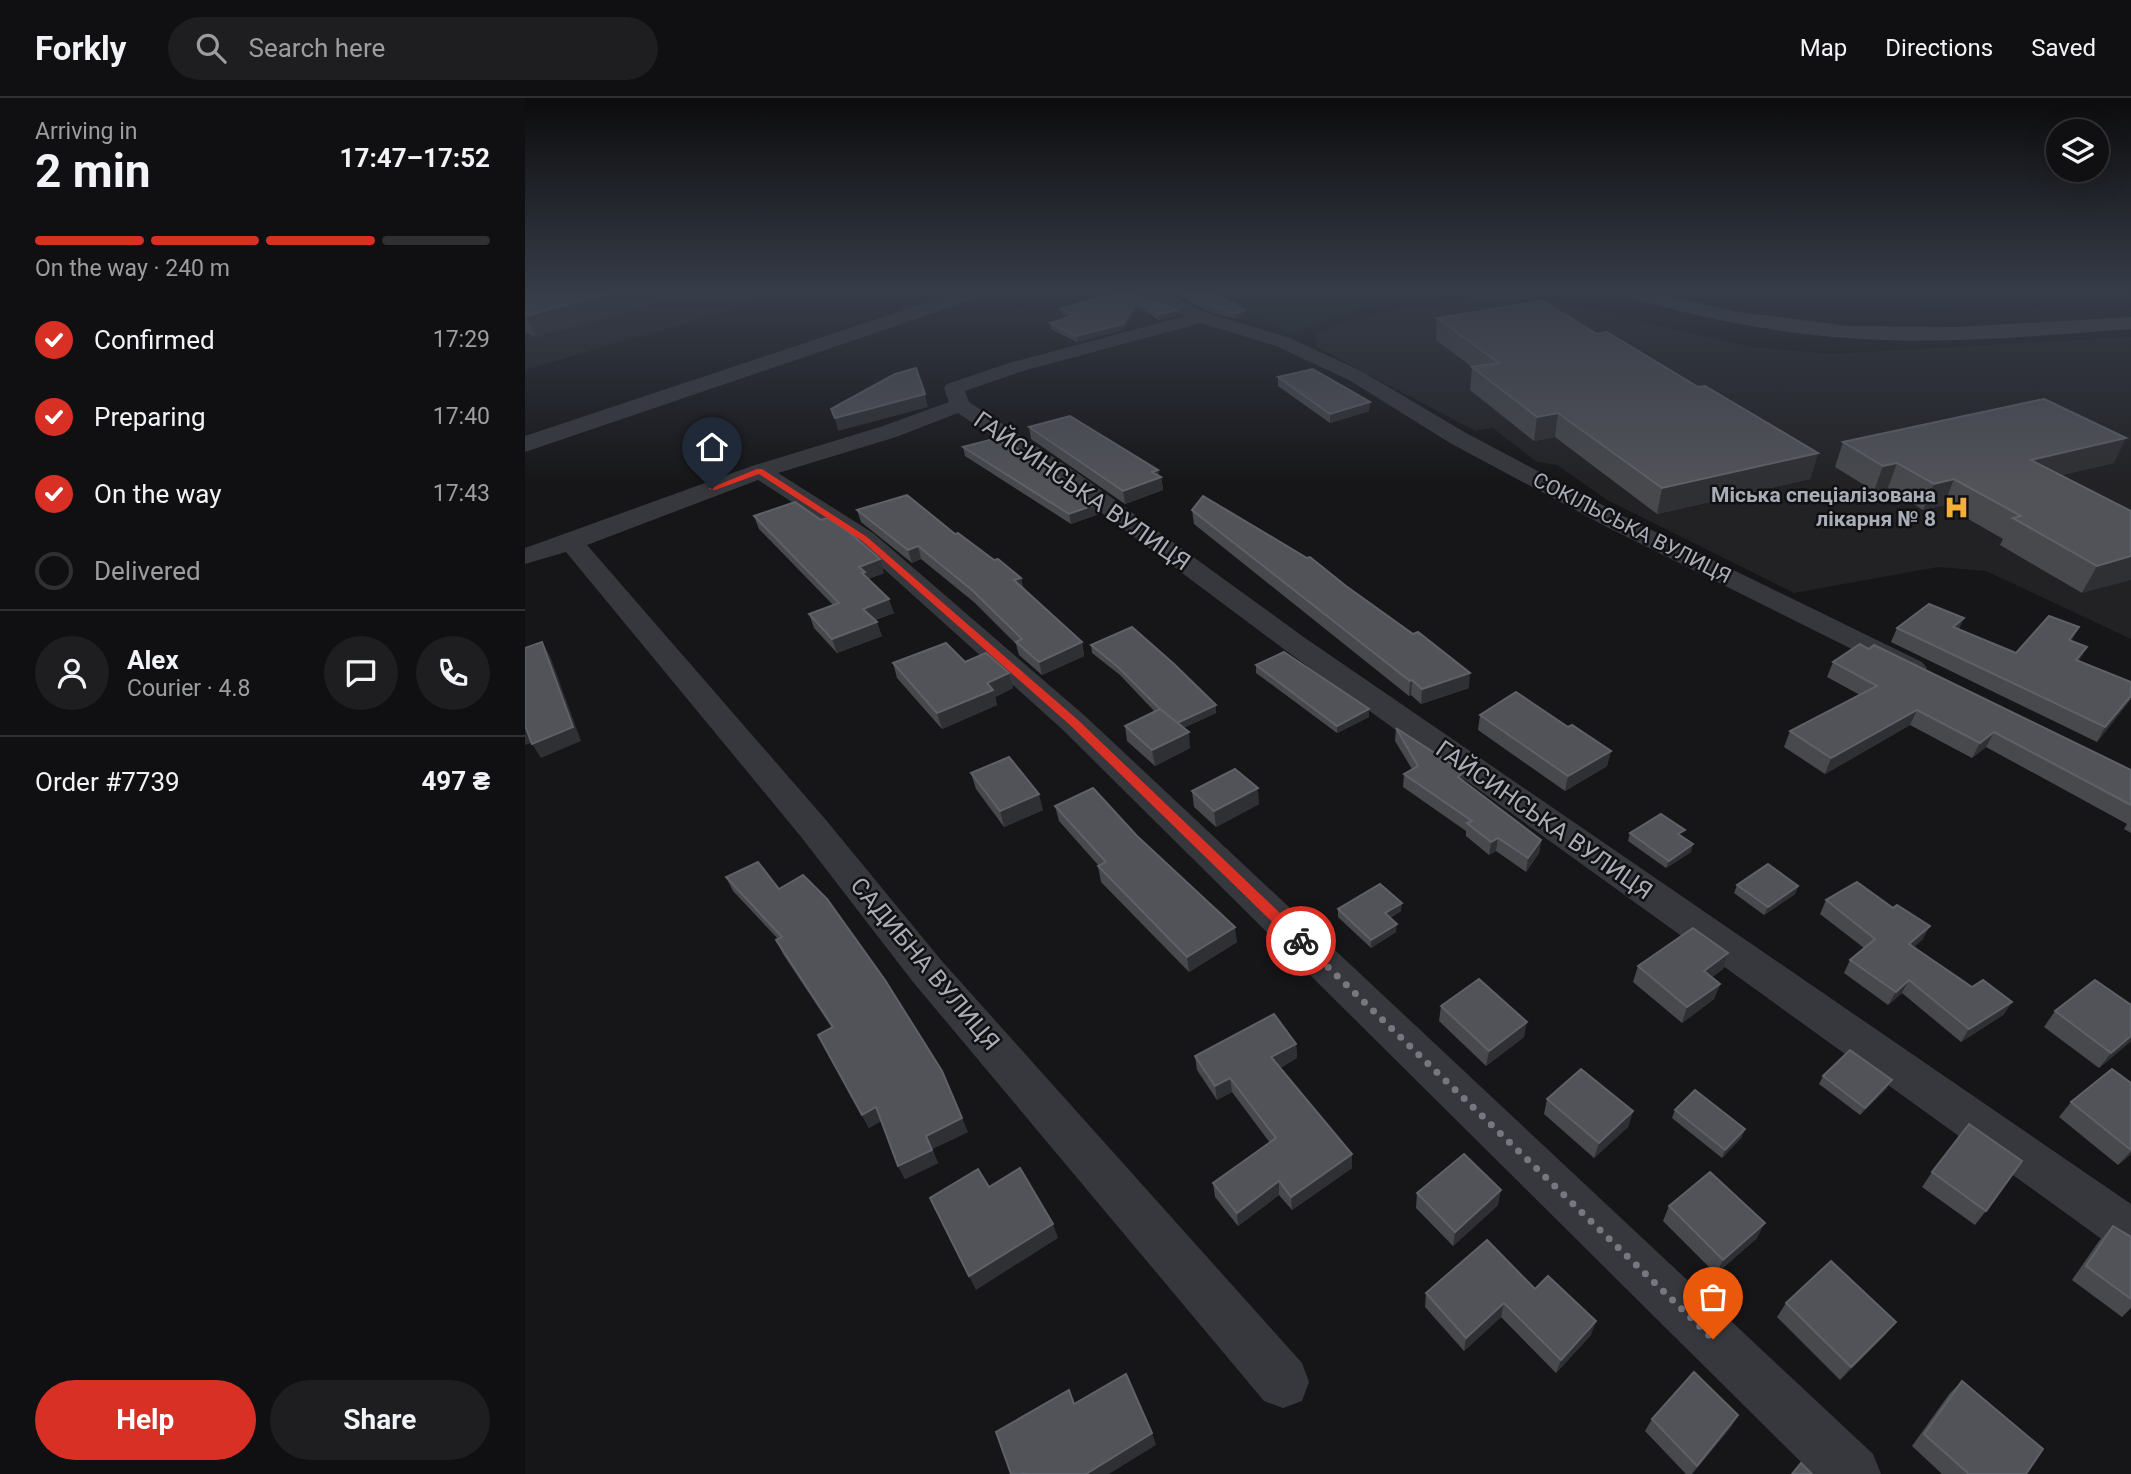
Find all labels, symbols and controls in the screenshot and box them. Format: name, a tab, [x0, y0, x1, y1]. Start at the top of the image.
search box	[168, 17, 658, 80]
text: Forkly	[35, 29, 126, 68]
icon: search	[192, 29, 230, 67]
text: Search here	[248, 33, 385, 63]
text: Map	[1800, 34, 1847, 62]
text: Directions	[1885, 34, 1993, 62]
text: Saved	[2031, 34, 2096, 62]
text: Arriving in	[35, 118, 138, 145]
map controls	[2046, 119, 2109, 182]
button: layers	[2046, 119, 2109, 182]
text: 17:47–17:52	[340, 143, 490, 173]
text: 2 min	[35, 144, 151, 198]
text: On the way · 240 m	[35, 255, 230, 282]
icon: check	[35, 321, 73, 359]
text: Confirmed	[94, 325, 215, 355]
text: 17:29	[433, 326, 490, 353]
icon: check	[35, 398, 73, 436]
text: Preparing	[94, 402, 206, 432]
text: 17:40	[433, 403, 490, 430]
street label: ГАЙСИНСЬКА ВУЛИЦЯ	[968, 406, 1196, 576]
pin	[682, 417, 742, 489]
icon: home	[693, 428, 731, 466]
street label: СОКІЛЬСЬКА ВУЛИЦЯ	[1529, 468, 1735, 588]
icon: check	[35, 475, 73, 513]
text: On the way	[94, 479, 222, 509]
text: 17:43	[433, 480, 490, 507]
place label: Міська спеціалізована лікарня № 8	[1711, 483, 1936, 531]
hospital icon: Міська спеціалізована лікарня № 8	[1942, 493, 1970, 521]
text: Delivered	[94, 556, 201, 586]
button: person	[35, 636, 109, 710]
button: chat	[324, 636, 398, 710]
button: phone	[416, 636, 490, 710]
text: Alex	[127, 645, 179, 675]
text: Courier · 4.8	[127, 675, 250, 702]
street label: ГАЙСИНСЬКА ВУЛИЦЯ	[1430, 735, 1658, 905]
text: 497 ₴	[421, 766, 490, 796]
text: Order #7739	[35, 767, 180, 797]
street label: САДИБНА ВУЛИЦЯ	[845, 872, 1005, 1056]
courier	[1266, 906, 1336, 976]
icon: bike	[1282, 922, 1320, 960]
pin	[1683, 1267, 1743, 1339]
icon: bag	[1694, 1278, 1732, 1316]
button: Help	[35, 1380, 256, 1460]
button: Share	[270, 1380, 490, 1460]

